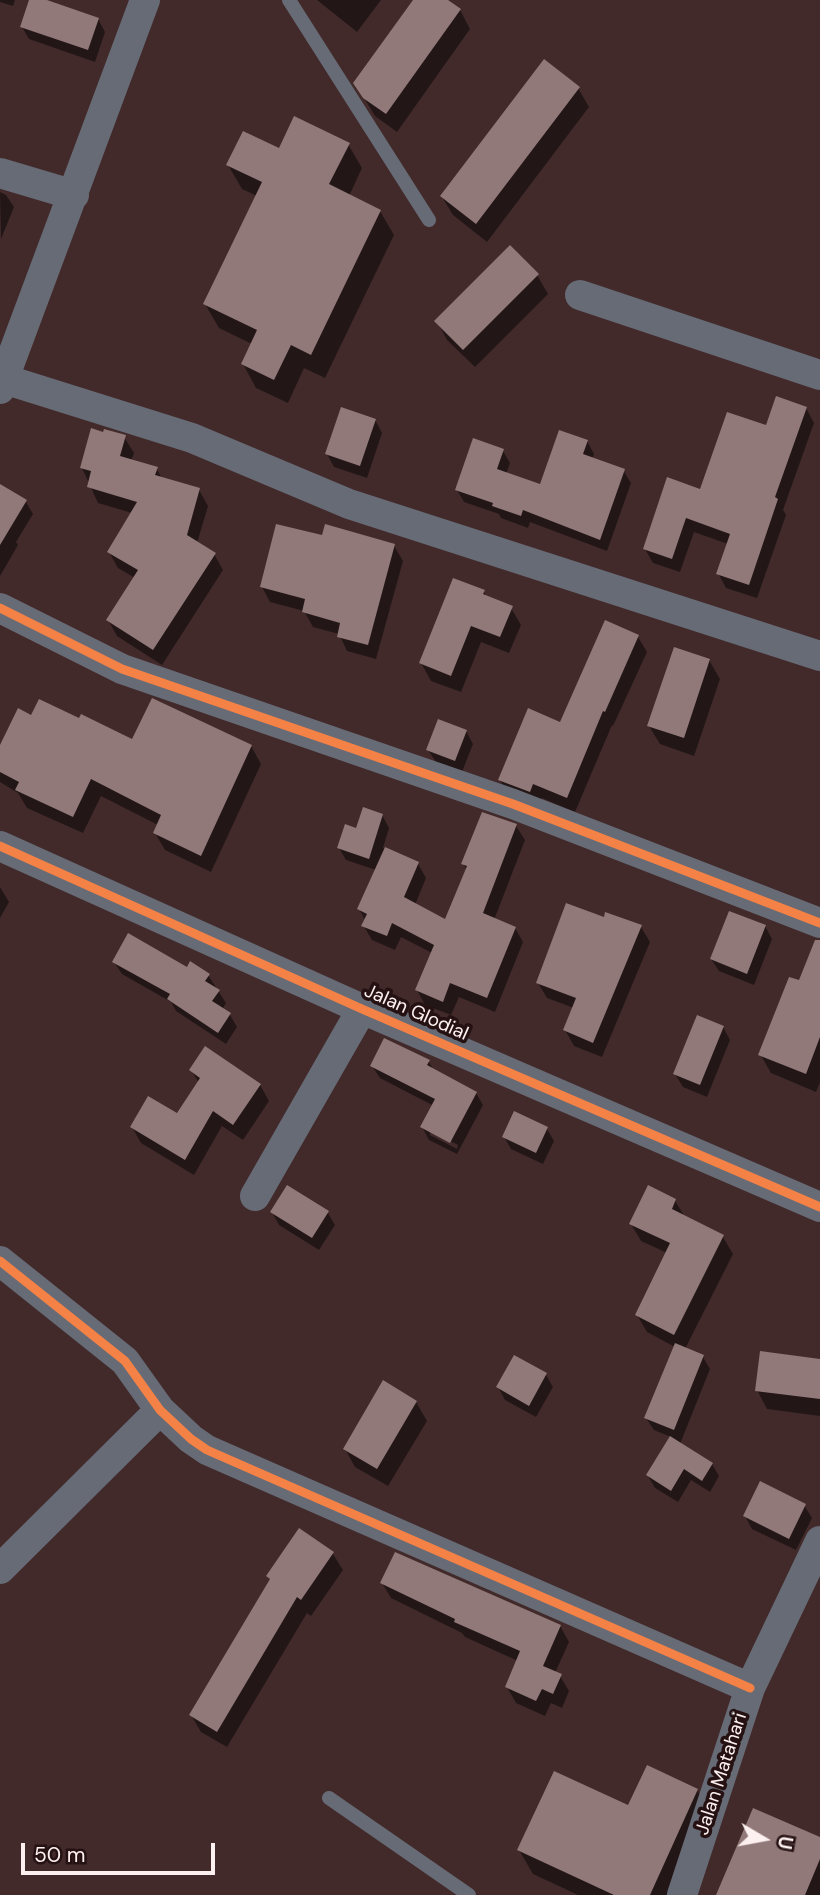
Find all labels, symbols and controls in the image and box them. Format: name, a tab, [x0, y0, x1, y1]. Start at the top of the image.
street label: Jalan Glodial	[361, 980, 471, 1046]
street label: Jalan Matahari	[692, 1710, 752, 1838]
north arrow	[729, 1804, 799, 1874]
scale bar	[24, 1828, 219, 1872]
text: U	[772, 1834, 799, 1851]
text: 50 m	[34, 1841, 85, 1869]

